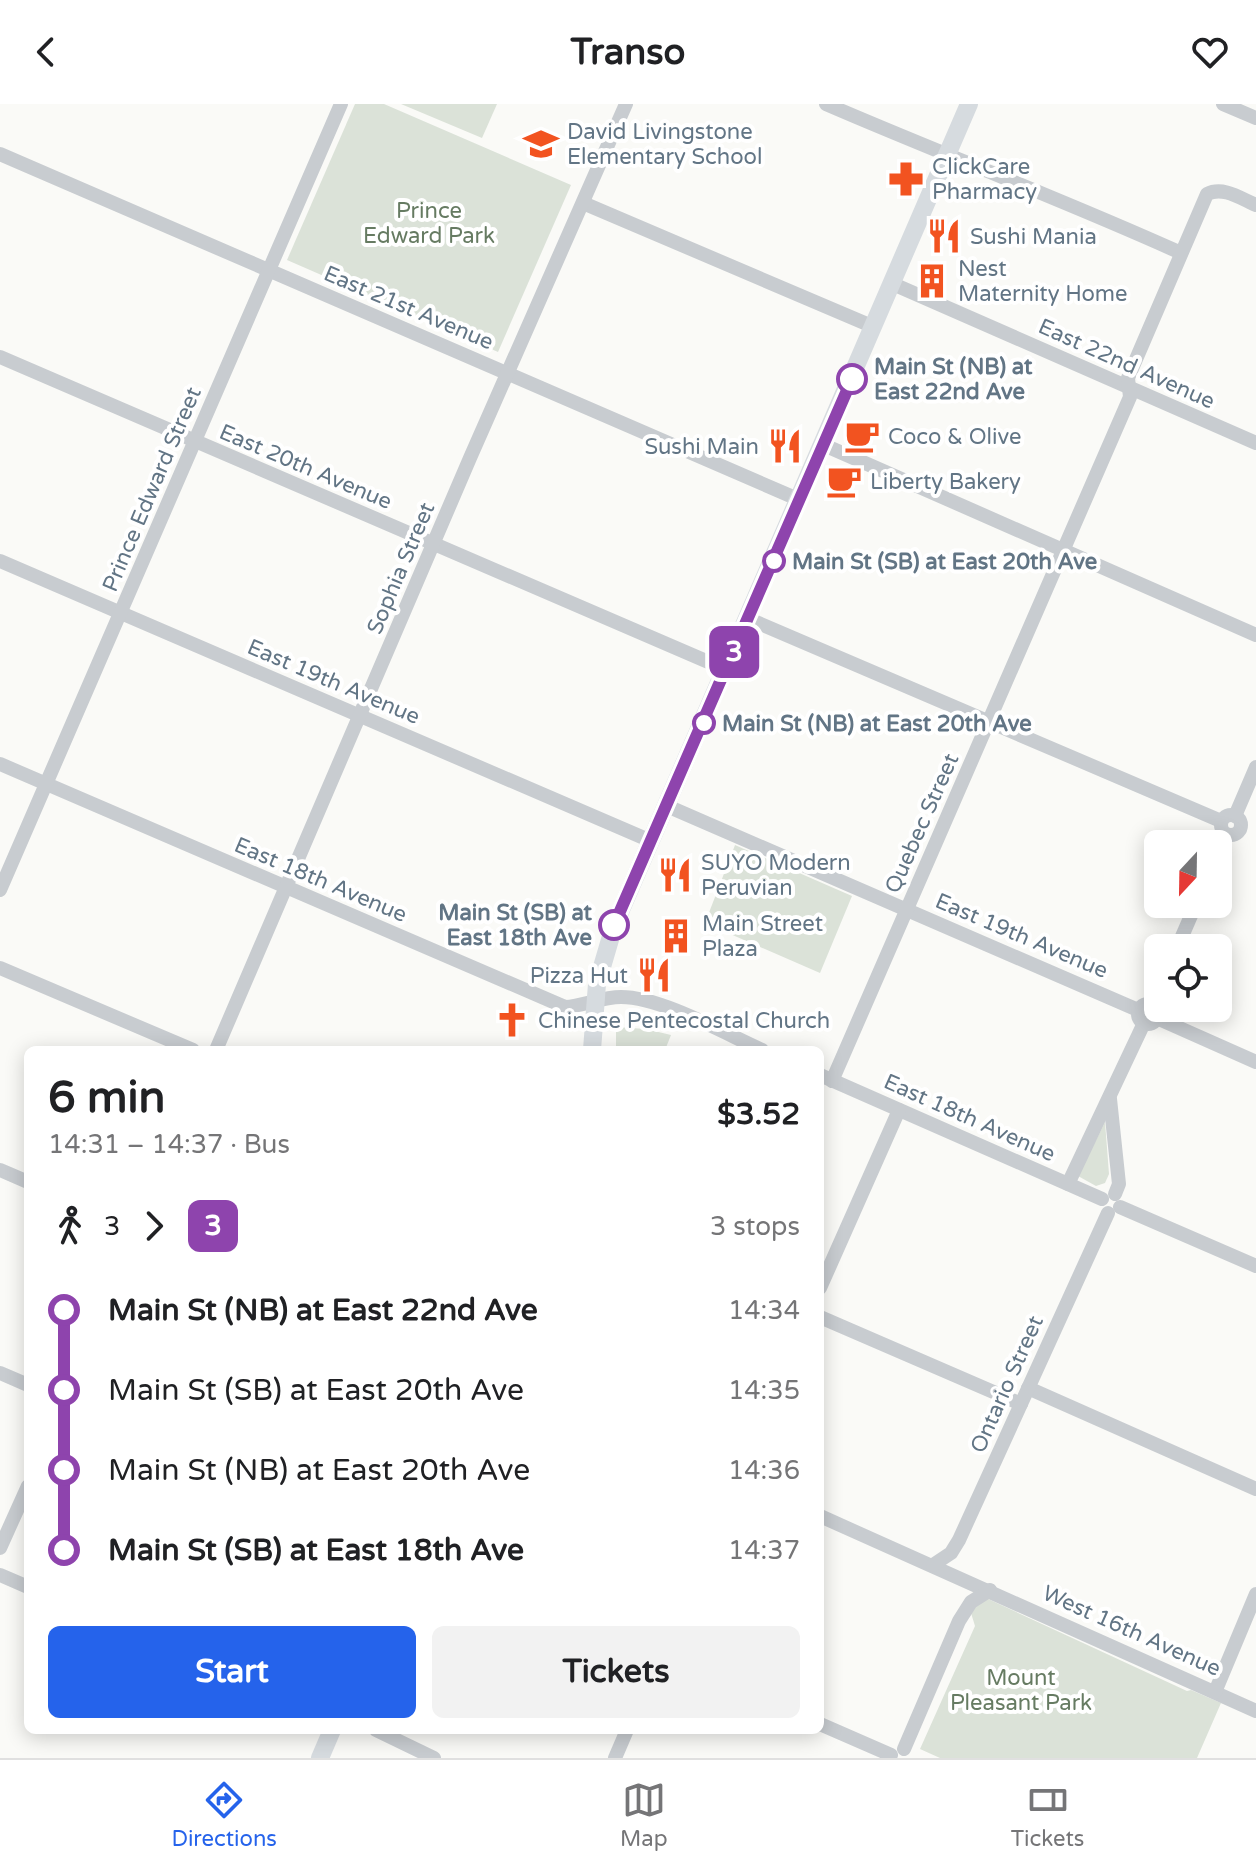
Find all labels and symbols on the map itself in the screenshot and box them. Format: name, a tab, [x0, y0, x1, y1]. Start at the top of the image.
place label: David Livingstone Elementary School	[567, 119, 762, 170]
school or university icon: David Livingstone Elementary School	[522, 125, 560, 163]
place label: ClickCare Pharmacy	[932, 154, 1037, 205]
pharmacy icon: ClickCare Pharmacy	[887, 160, 925, 198]
park label: Prince Edward Park	[363, 198, 495, 249]
restaurant icon: Sushi Mania	[925, 217, 963, 255]
place label: Sushi Mania	[970, 224, 1097, 250]
place label: Nest Maternity Home	[958, 256, 1128, 307]
street label: East 21st Avenue	[320, 260, 497, 355]
building icon: Nest Maternity Home	[913, 262, 951, 300]
street label: East 22nd Avenue	[1034, 313, 1219, 414]
place label: Main St (NB) at East 22nd Ave	[874, 354, 1033, 405]
marker: Main St (NB) at East 22nd Ave	[837, 364, 867, 394]
street label: Prince Edward Street	[97, 383, 207, 596]
cafe icon: Coco & Olive	[843, 417, 881, 455]
street label: East 20th Avenue	[215, 419, 396, 515]
place label: Coco & Olive	[888, 424, 1021, 450]
restaurant icon: Sushi Main	[766, 427, 804, 465]
place label: Sushi Main	[645, 434, 759, 460]
cafe icon: Liberty Bakery	[825, 462, 863, 500]
place label: Liberty Bakery	[870, 469, 1021, 495]
street label: Sophia Street	[361, 499, 440, 638]
place label: Main St (SB) at East 20th Ave	[792, 549, 1097, 575]
marker: Main St (SB) at East 20th Ave	[763, 550, 785, 572]
line badge: 3	[708, 626, 760, 678]
street label: East 19th Avenue	[243, 634, 424, 730]
place label: Main St (NB) at East 20th Ave	[722, 711, 1032, 737]
marker: Main St (NB) at East 20th Ave	[693, 712, 715, 734]
street label: Quebec Street	[879, 750, 964, 897]
north arrow	[1144, 830, 1232, 918]
street label: East 18th Avenue	[230, 832, 411, 928]
place label: SUYO Modern Peruvian	[701, 850, 851, 901]
restaurant icon: SUYO Modern Peruvian	[656, 856, 694, 894]
street label: East 19th Avenue	[931, 888, 1112, 984]
place label: Main St (SB) at East 18th Ave	[438, 900, 593, 951]
marker: Main St (SB) at East 18th Ave	[599, 910, 629, 940]
place label: Main Street Plaza	[702, 911, 823, 962]
building icon: Main Street Plaza	[657, 917, 695, 955]
restaurant icon: Pizza Hut	[635, 956, 673, 994]
place label: Pizza Hut	[530, 963, 628, 989]
church icon: Chinese Pentecostal Church	[493, 1001, 531, 1039]
place label: Chinese Pentecostal Church	[538, 1008, 830, 1034]
street label: East 18th Avenue	[880, 1068, 1059, 1167]
street label: Ontario Street	[965, 1312, 1049, 1457]
street label: West 16th Avenue	[1039, 1580, 1225, 1682]
park label: Mount Pleasant Park	[950, 1665, 1092, 1716]

